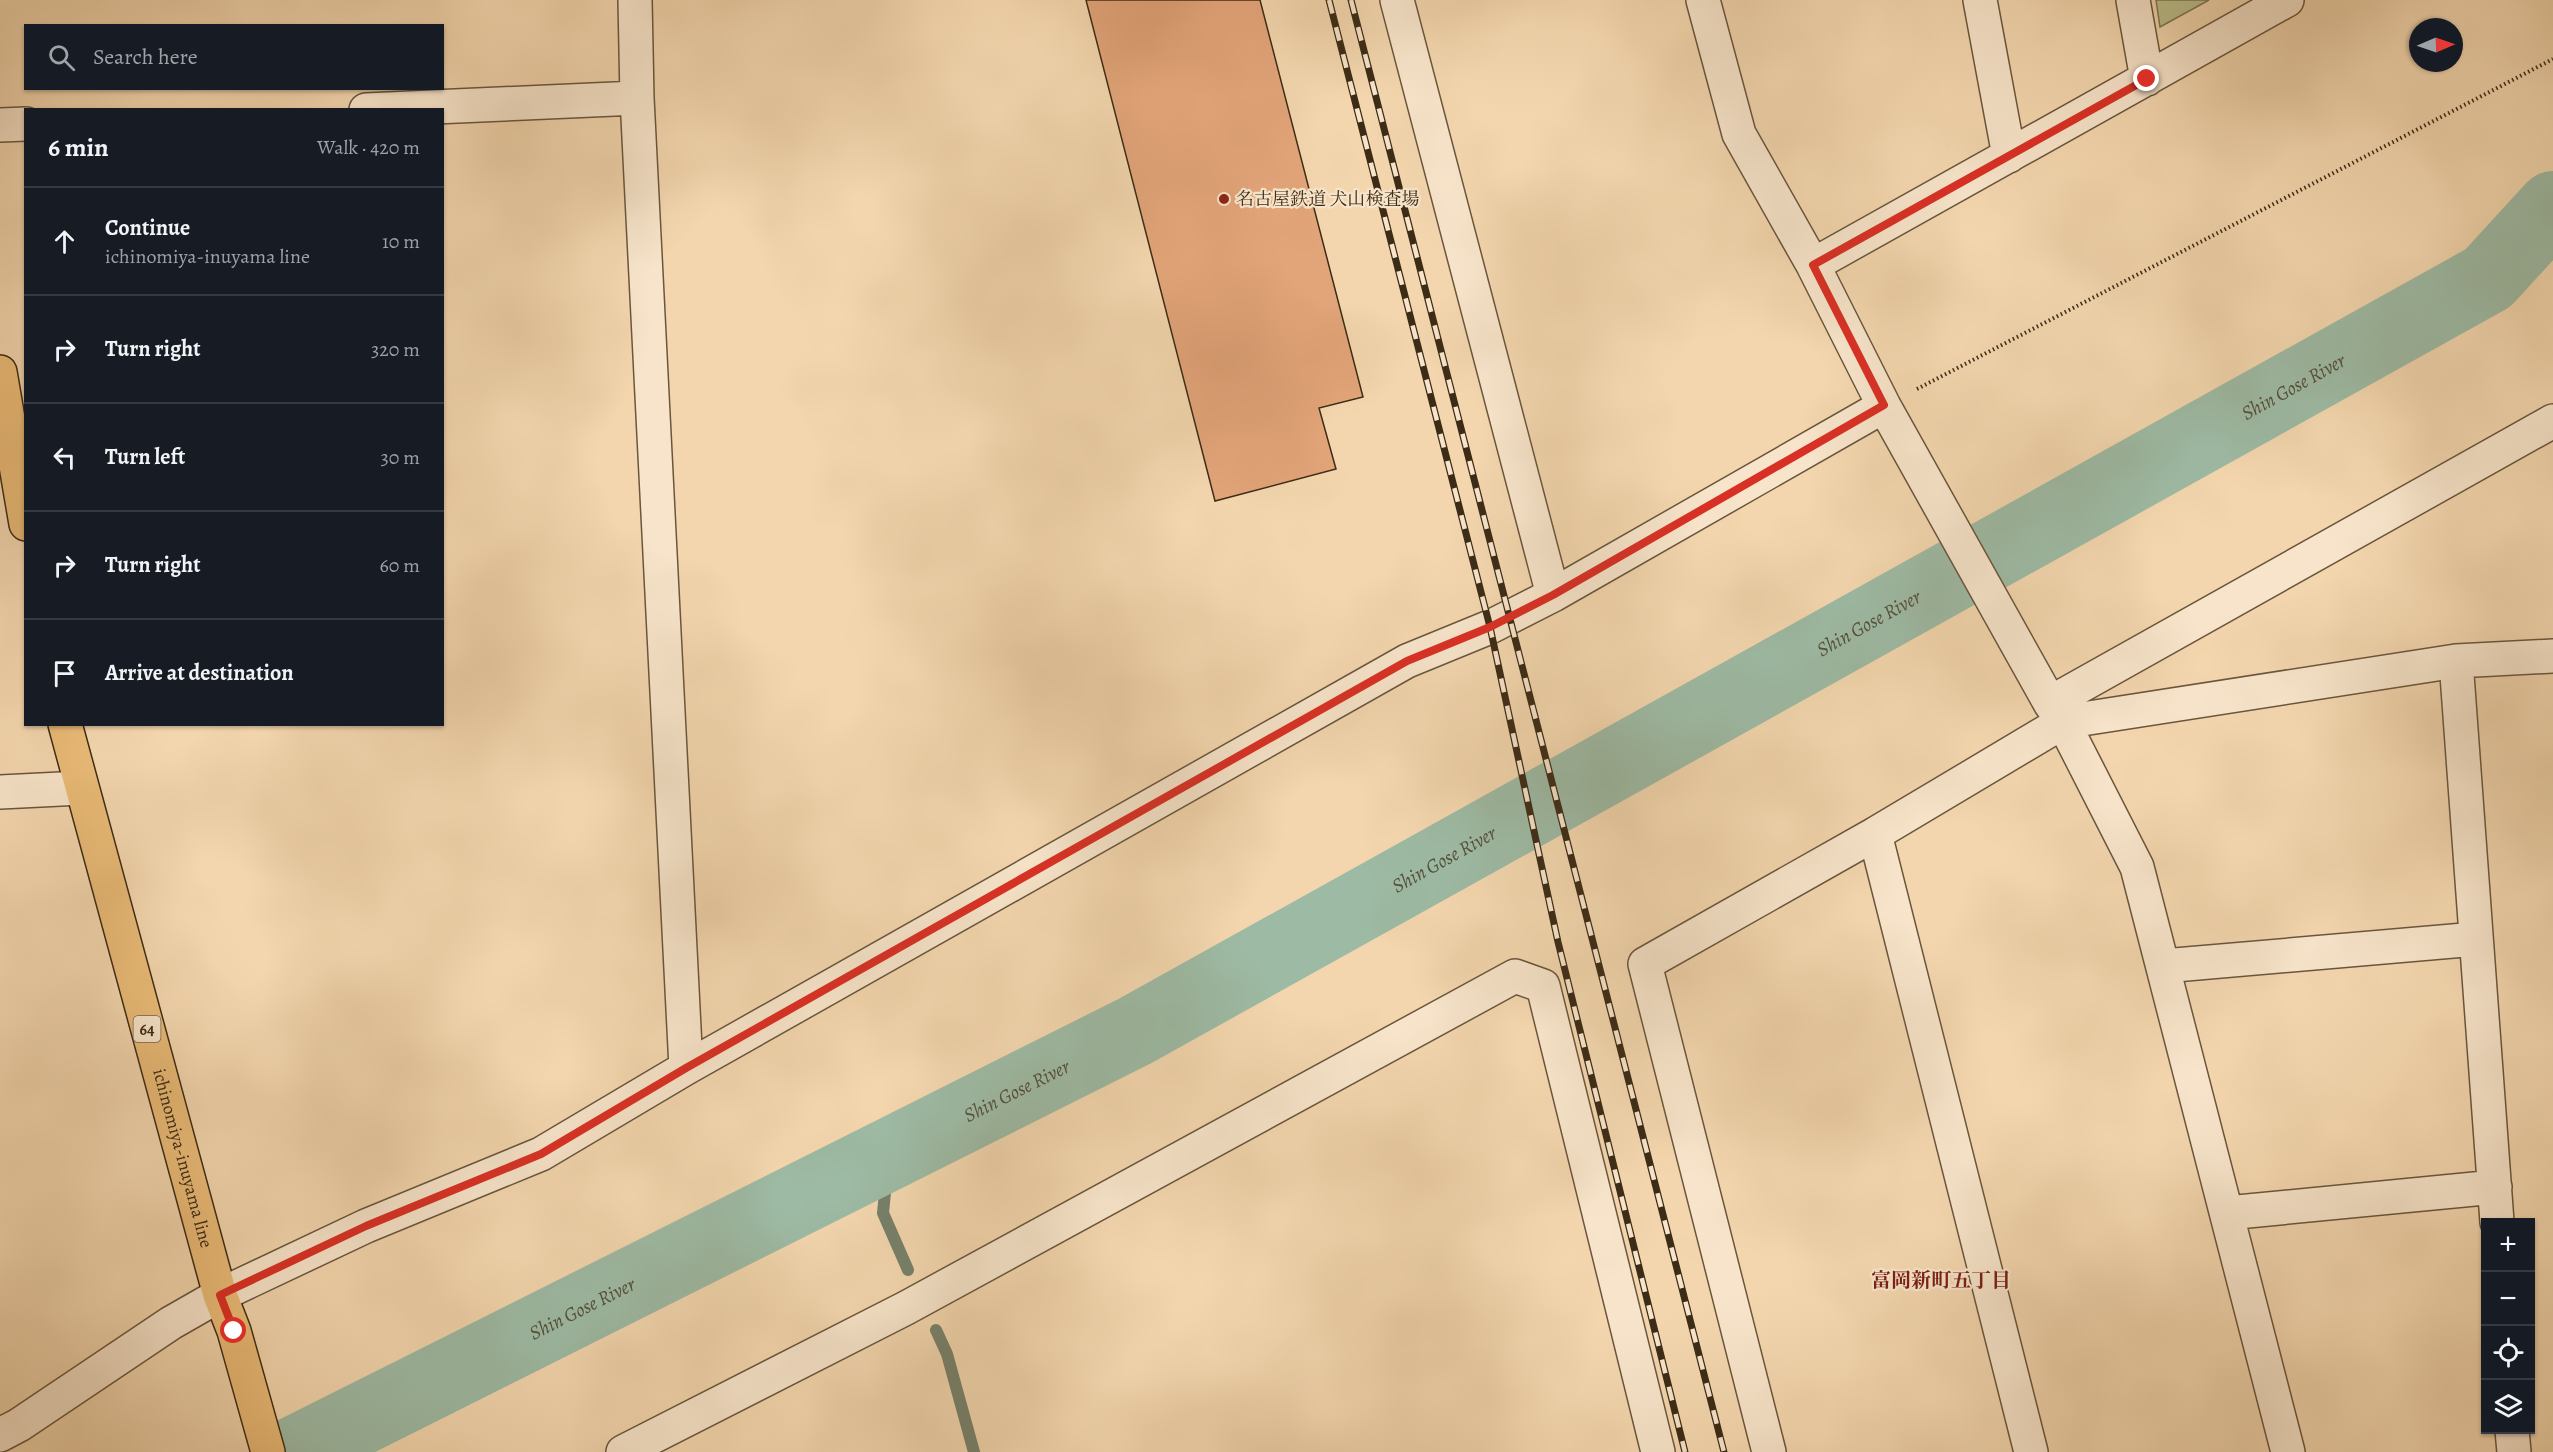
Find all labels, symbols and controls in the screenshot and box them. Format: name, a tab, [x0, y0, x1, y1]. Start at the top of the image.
north arrow	[2409, 18, 2463, 72]
search box	[24, 24, 444, 90]
icon: search	[45, 41, 78, 74]
text: Search here	[93, 42, 198, 72]
route end	[2133, 65, 2159, 91]
text: 6 min	[48, 130, 109, 165]
text: Walk · 420 m	[317, 134, 420, 161]
place label: 名古屋鉄道 犬山検査場	[1236, 187, 1420, 211]
marker: 名古屋鉄道 犬山検査場	[1217, 192, 1231, 206]
text: Continue	[105, 213, 190, 243]
icon: ahead	[48, 225, 81, 258]
text: 10 m	[382, 228, 420, 255]
text: ichinomiya-inuyama line	[105, 243, 310, 270]
icon: right	[48, 333, 81, 366]
text: Turn right	[105, 334, 201, 364]
text: 320 m	[371, 336, 420, 363]
water label: Shin Gose River	[2236, 347, 2351, 427]
icon: left	[48, 441, 81, 474]
text: Turn left	[105, 442, 185, 472]
text: 30 m	[380, 444, 420, 471]
icon: right	[48, 549, 81, 582]
text: Turn right	[105, 550, 201, 580]
text: 60 m	[380, 552, 420, 579]
water label: Shin Gose River	[1812, 583, 1927, 663]
icon: arrive	[48, 657, 81, 690]
text: Arrive at destination	[105, 658, 294, 688]
water label: Shin Gose River	[1387, 819, 1502, 899]
road number: 64	[134, 1016, 160, 1042]
water label: Shin Gose River	[959, 1052, 1075, 1129]
street label: ichinomiya-inuyama line	[147, 1066, 219, 1250]
map controls	[2481, 1218, 2535, 1434]
button: +	[2481, 1218, 2535, 1272]
district label: 富岡新町五丁目	[1871, 1267, 2011, 1294]
water label: Shin Gose River	[525, 1270, 641, 1347]
button: −	[2481, 1272, 2535, 1326]
route start	[220, 1317, 246, 1343]
button: locate	[2481, 1326, 2535, 1380]
button: layers	[2481, 1380, 2535, 1434]

